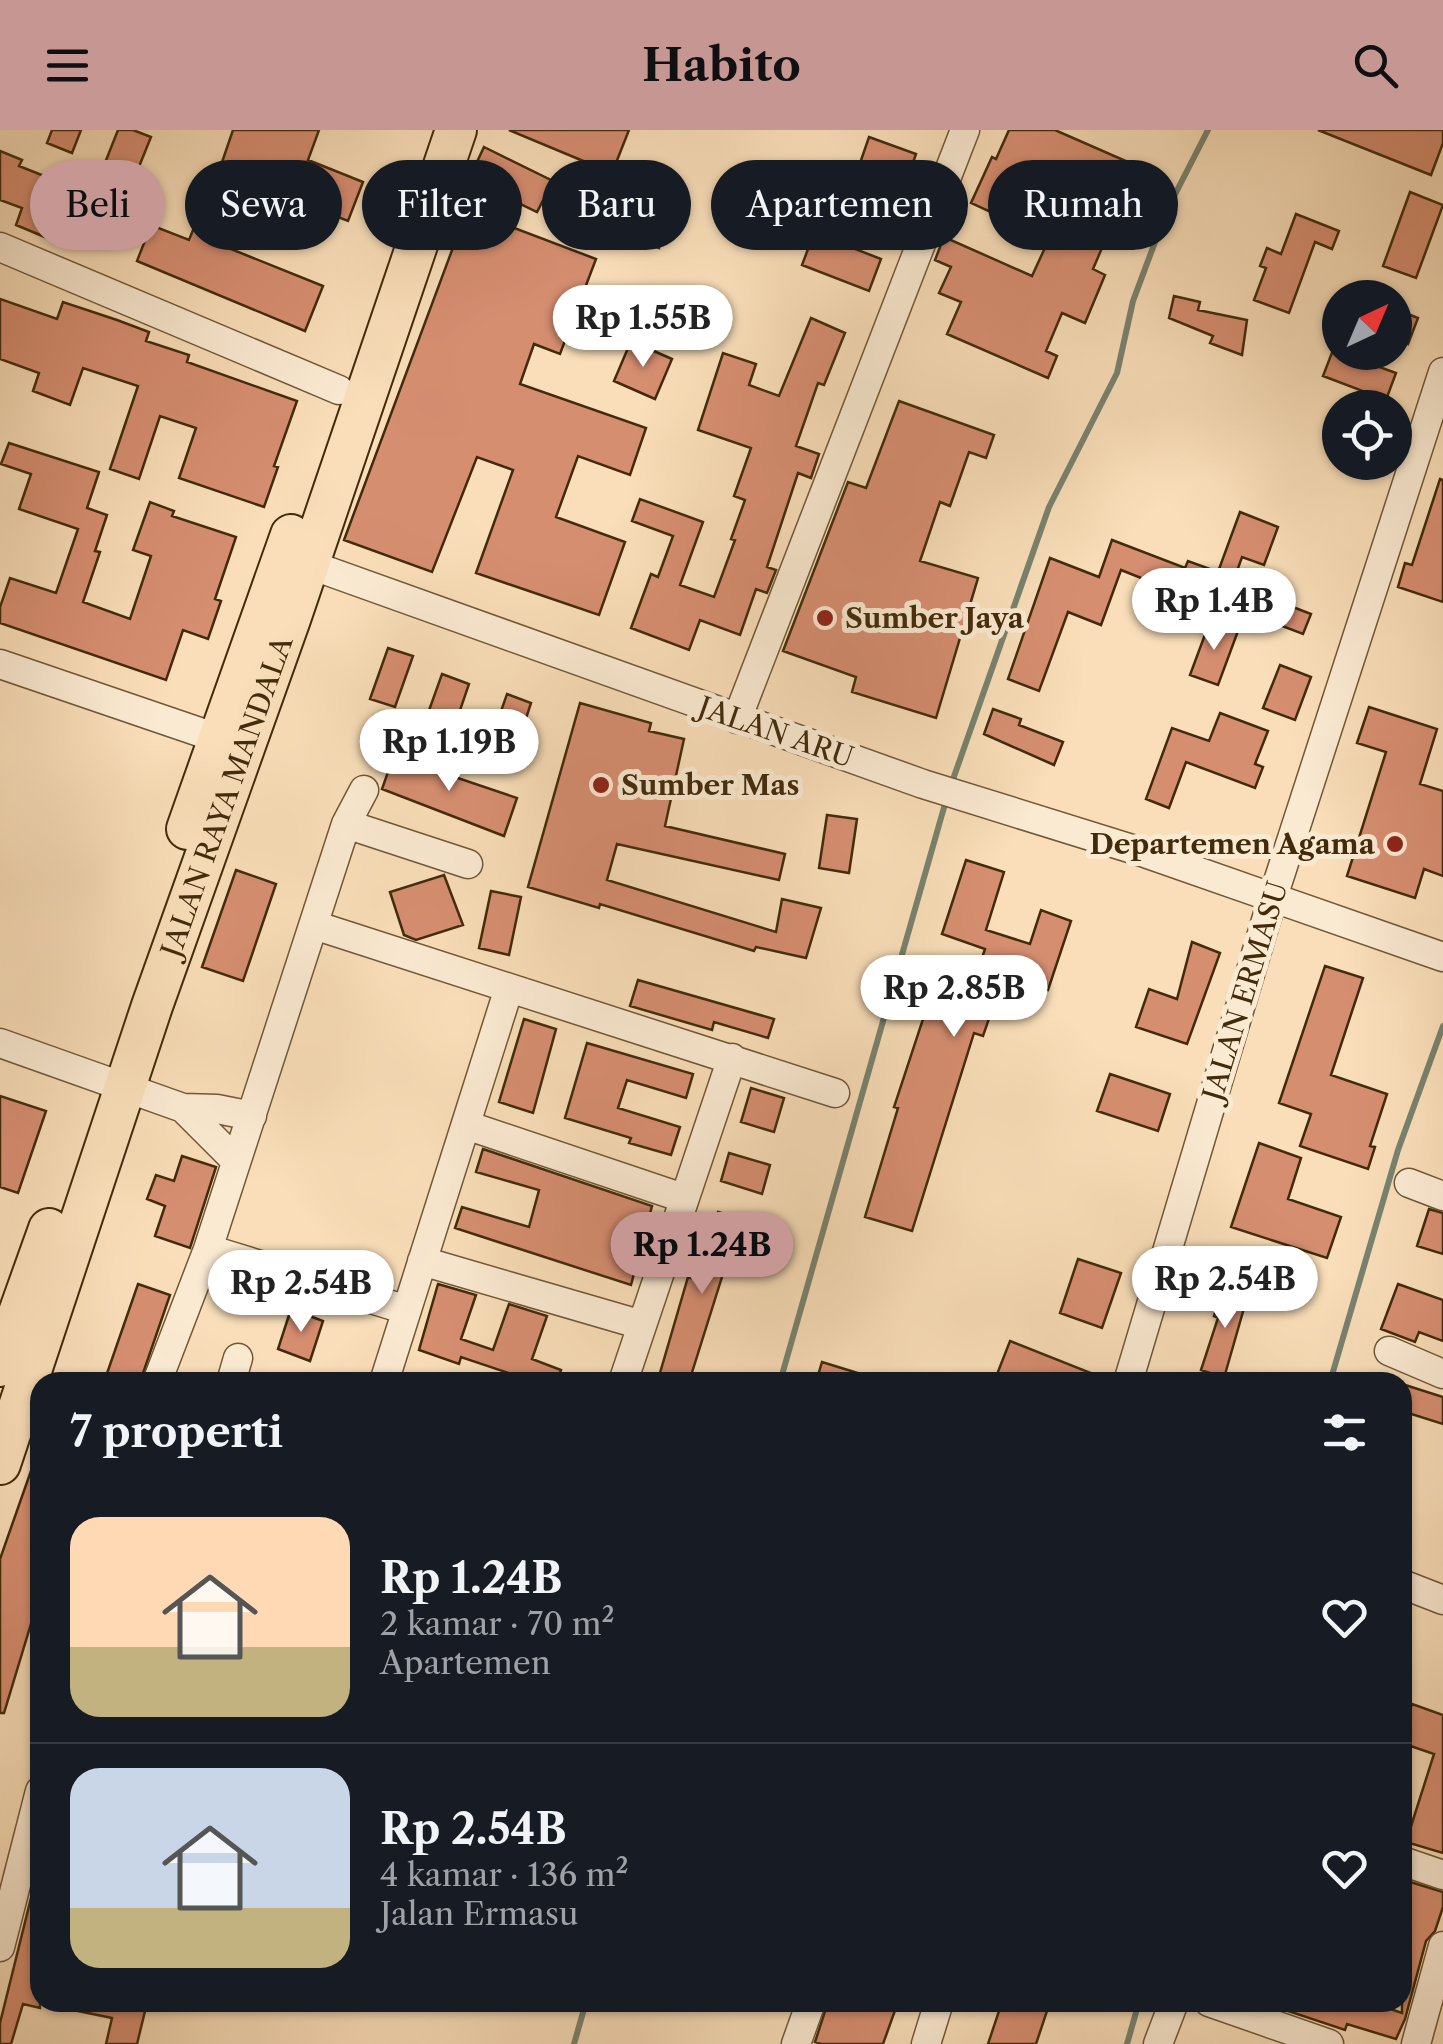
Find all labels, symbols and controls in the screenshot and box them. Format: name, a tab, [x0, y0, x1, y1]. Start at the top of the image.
text: Habito	[642, 37, 801, 93]
icon: menu	[40, 38, 95, 93]
icon: search	[1348, 38, 1403, 93]
chip: Beli	[30, 160, 165, 250]
chip: Sewa	[185, 160, 342, 250]
chip: Filter	[362, 160, 522, 250]
chip: Baru	[542, 160, 691, 250]
chip: Apartemen	[711, 160, 968, 250]
chip: Rumah	[988, 160, 1178, 250]
north arrow	[1322, 280, 1412, 370]
map controls	[1322, 280, 1412, 480]
pin: Rp 1.55B	[540, 285, 746, 370]
text: Rp 1.55B	[575, 298, 711, 337]
button: locate	[1322, 390, 1412, 480]
pin: Rp 1.4B	[1122, 568, 1306, 653]
text: Rp 1.4B	[1154, 581, 1274, 620]
place label: Sumber Jaya	[845, 601, 1025, 635]
marker: Sumber Jaya	[814, 607, 836, 629]
street label: JALAN RAYA MANDALA	[153, 630, 300, 965]
street label: JALAN ARU	[690, 688, 858, 774]
pin: Rp 1.19B	[346, 709, 552, 794]
text: Rp 1.19B	[382, 722, 516, 761]
place label: Sumber Mas	[621, 768, 799, 802]
marker: Sumber Mas	[590, 774, 612, 796]
place label: Departemen Agama	[1089, 827, 1376, 861]
marker: Departemen Agama	[1384, 833, 1406, 855]
street label: JALAN ERMASU	[1194, 877, 1295, 1109]
pin: Rp 2.85B	[851, 955, 1057, 1040]
text: Rp 2.85B	[882, 968, 1026, 1007]
pin: Rp 1.24B	[599, 1212, 805, 1297]
text: Rp 1.24B	[632, 1225, 772, 1264]
pin: Rp 2.54B	[1122, 1246, 1328, 1331]
pin: Rp 2.54B	[198, 1250, 404, 1335]
text: Rp 2.54B	[1154, 1259, 1296, 1298]
text: Rp 2.54B	[230, 1263, 372, 1302]
icon: filters	[1317, 1405, 1372, 1460]
text: 7 properti	[70, 1406, 283, 1458]
text: Rp 1.24B	[380, 1552, 562, 1604]
icon: home	[150, 1557, 270, 1677]
icon: heart	[1317, 1590, 1372, 1645]
text: 2 kamar · 70 m²	[380, 1604, 615, 1643]
text: Apartemen	[380, 1643, 551, 1682]
text: Rp 2.54B	[380, 1803, 567, 1855]
icon: home	[150, 1808, 270, 1928]
icon: heart	[1317, 1841, 1372, 1896]
text: 4 kamar · 136 m²	[380, 1855, 629, 1894]
text: Jalan Ermasu	[380, 1894, 579, 1933]

